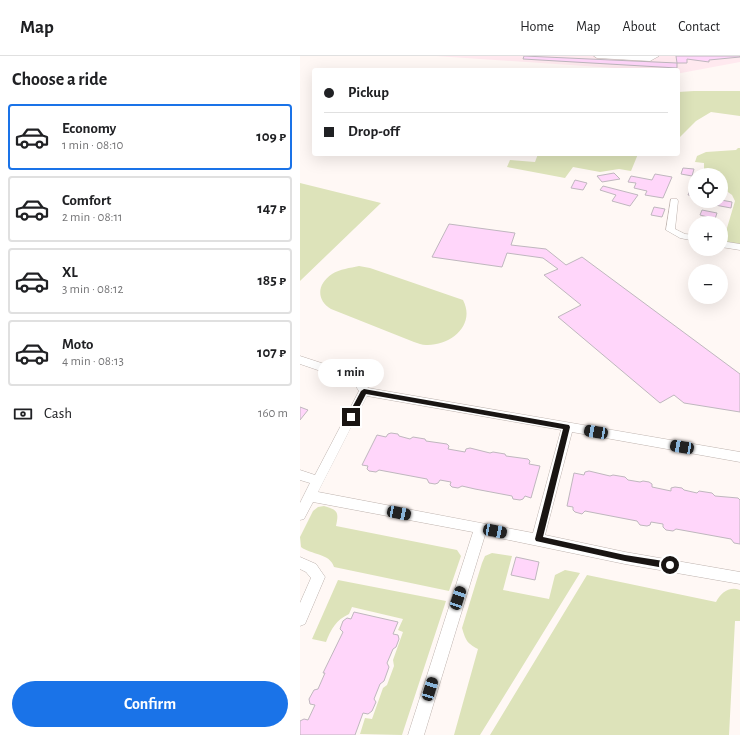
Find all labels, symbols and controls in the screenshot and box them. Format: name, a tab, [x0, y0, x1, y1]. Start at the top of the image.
text: Map	[20, 18, 54, 37]
text: Home	[520, 20, 554, 34]
text: Map	[576, 20, 600, 34]
text: About	[622, 20, 656, 34]
text: Contact	[678, 20, 720, 34]
text: Choose a ride	[12, 71, 107, 89]
text: Pickup	[348, 85, 389, 100]
icon: car	[14, 119, 50, 155]
text: Economy	[62, 121, 116, 136]
text: Drop-off	[348, 124, 400, 139]
text: 109 ₽	[256, 129, 286, 144]
text: 1 min · 08:10	[62, 139, 123, 152]
map controls	[688, 168, 728, 304]
button: locate	[688, 168, 728, 208]
icon: car	[14, 191, 50, 227]
text: Comfort	[62, 193, 111, 208]
text: 147 ₽	[257, 201, 286, 216]
text: 2 min · 08:11	[62, 211, 123, 224]
button: +	[688, 216, 728, 256]
icon: car	[14, 263, 50, 299]
button: −	[688, 264, 728, 304]
text: XL	[62, 265, 78, 280]
text: 185 ₽	[257, 273, 286, 288]
text: 3 min · 08:12	[62, 283, 123, 296]
icon: car	[14, 335, 50, 371]
text: Moto	[62, 337, 94, 352]
text: 107 ₽	[257, 345, 286, 360]
text: 4 min · 08:13	[62, 355, 124, 368]
callout: 1 min	[318, 359, 384, 387]
text: 1 min	[337, 366, 365, 379]
icon: cash	[12, 403, 34, 425]
text: Cash	[44, 406, 72, 421]
text: 160 m	[258, 407, 288, 420]
route end	[342, 408, 360, 426]
car	[583, 424, 609, 440]
car	[669, 439, 695, 455]
car	[386, 505, 412, 521]
car	[482, 523, 508, 539]
route start	[661, 556, 679, 574]
car	[449, 585, 467, 611]
car	[421, 676, 439, 702]
button: Confirm	[12, 681, 288, 727]

